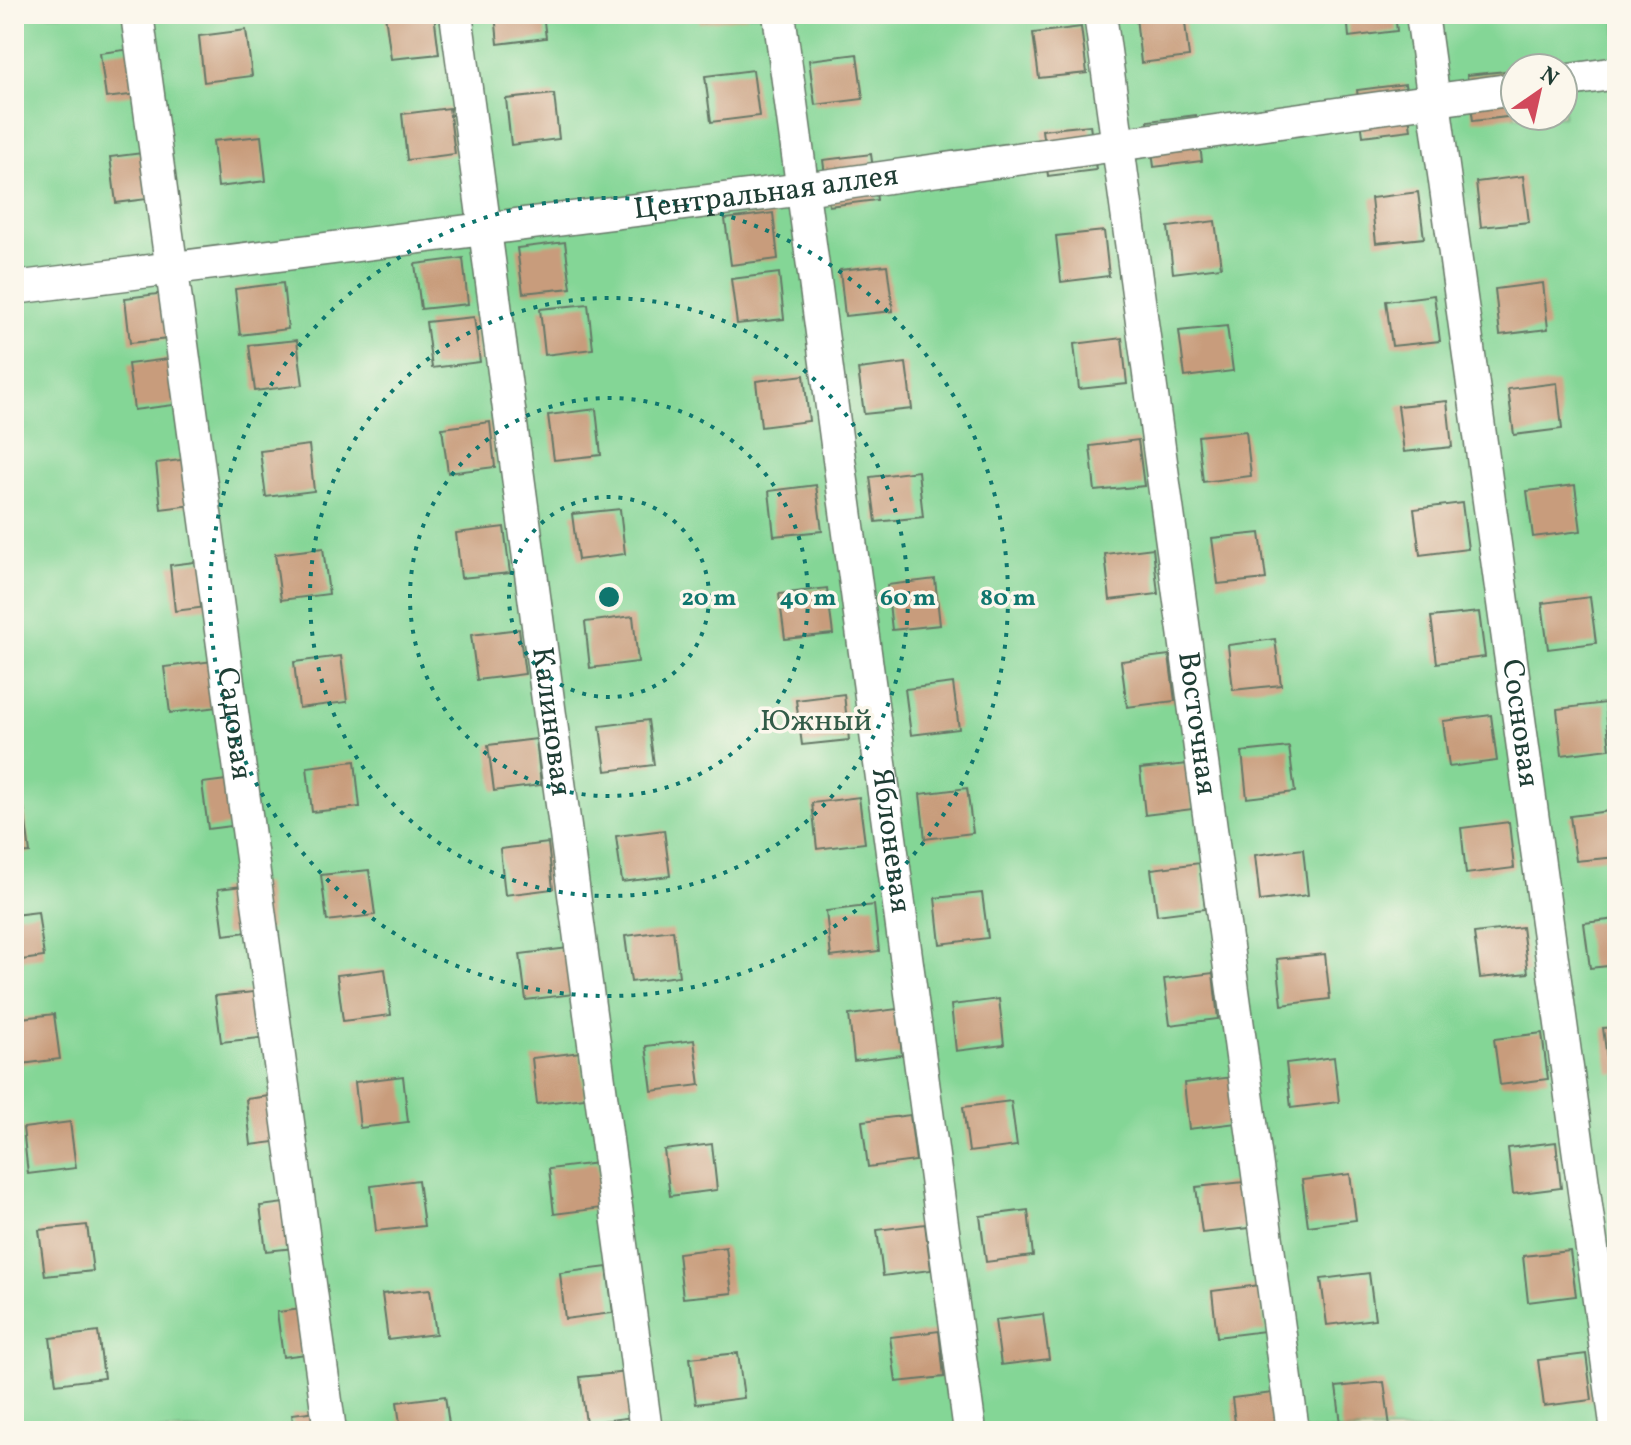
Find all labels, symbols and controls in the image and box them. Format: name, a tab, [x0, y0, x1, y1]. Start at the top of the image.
north arrow	[1499, 52, 1579, 132]
text: N	[1533, 60, 1564, 95]
street label: Центральная аллея	[631, 155, 901, 231]
text: 20 m	[681, 582, 737, 616]
text: 40 m	[780, 582, 836, 616]
text: 60 m	[880, 582, 936, 616]
text: 80 m	[980, 582, 1036, 616]
centre of rings	[595, 583, 623, 611]
street label: Калиновая	[520, 645, 582, 799]
street label: Восточная	[1166, 649, 1227, 798]
street label: Сосновая	[1490, 657, 1549, 790]
street label: Садовая	[205, 664, 262, 782]
park label: Южный	[760, 701, 872, 743]
street label: Яблоневая	[860, 765, 921, 916]

